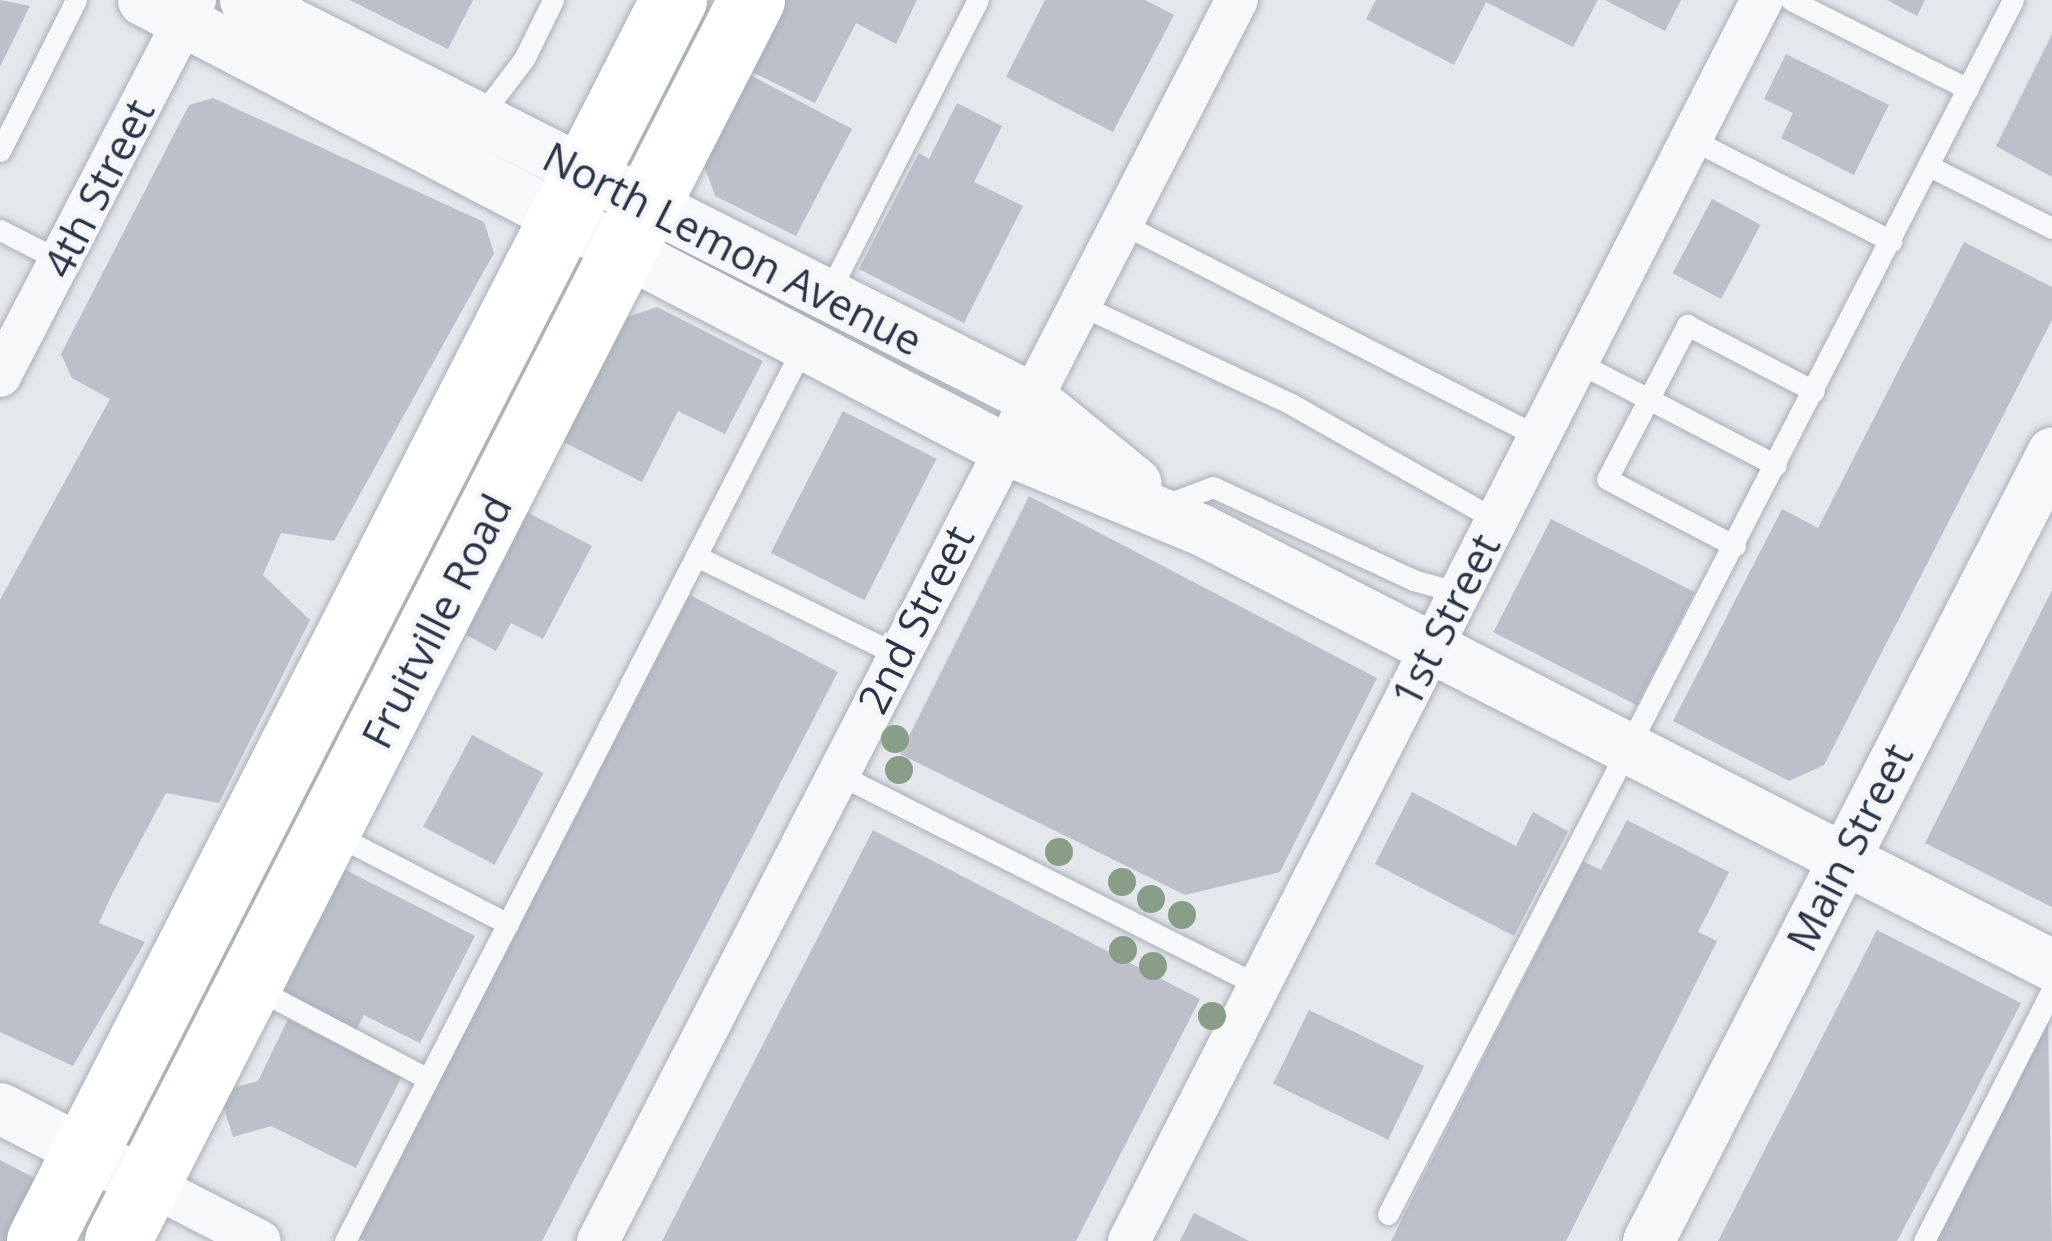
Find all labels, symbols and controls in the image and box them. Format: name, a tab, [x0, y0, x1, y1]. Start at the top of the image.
street label: 4th Street	[32, 91, 164, 285]
street label: North Lemon Avenue	[535, 131, 931, 365]
street label: Fruitville Road	[351, 486, 521, 756]
street label: 2nd Street	[846, 517, 984, 721]
street label: 1st Street	[1380, 525, 1510, 715]
street label: Main Street	[1775, 735, 1923, 959]

